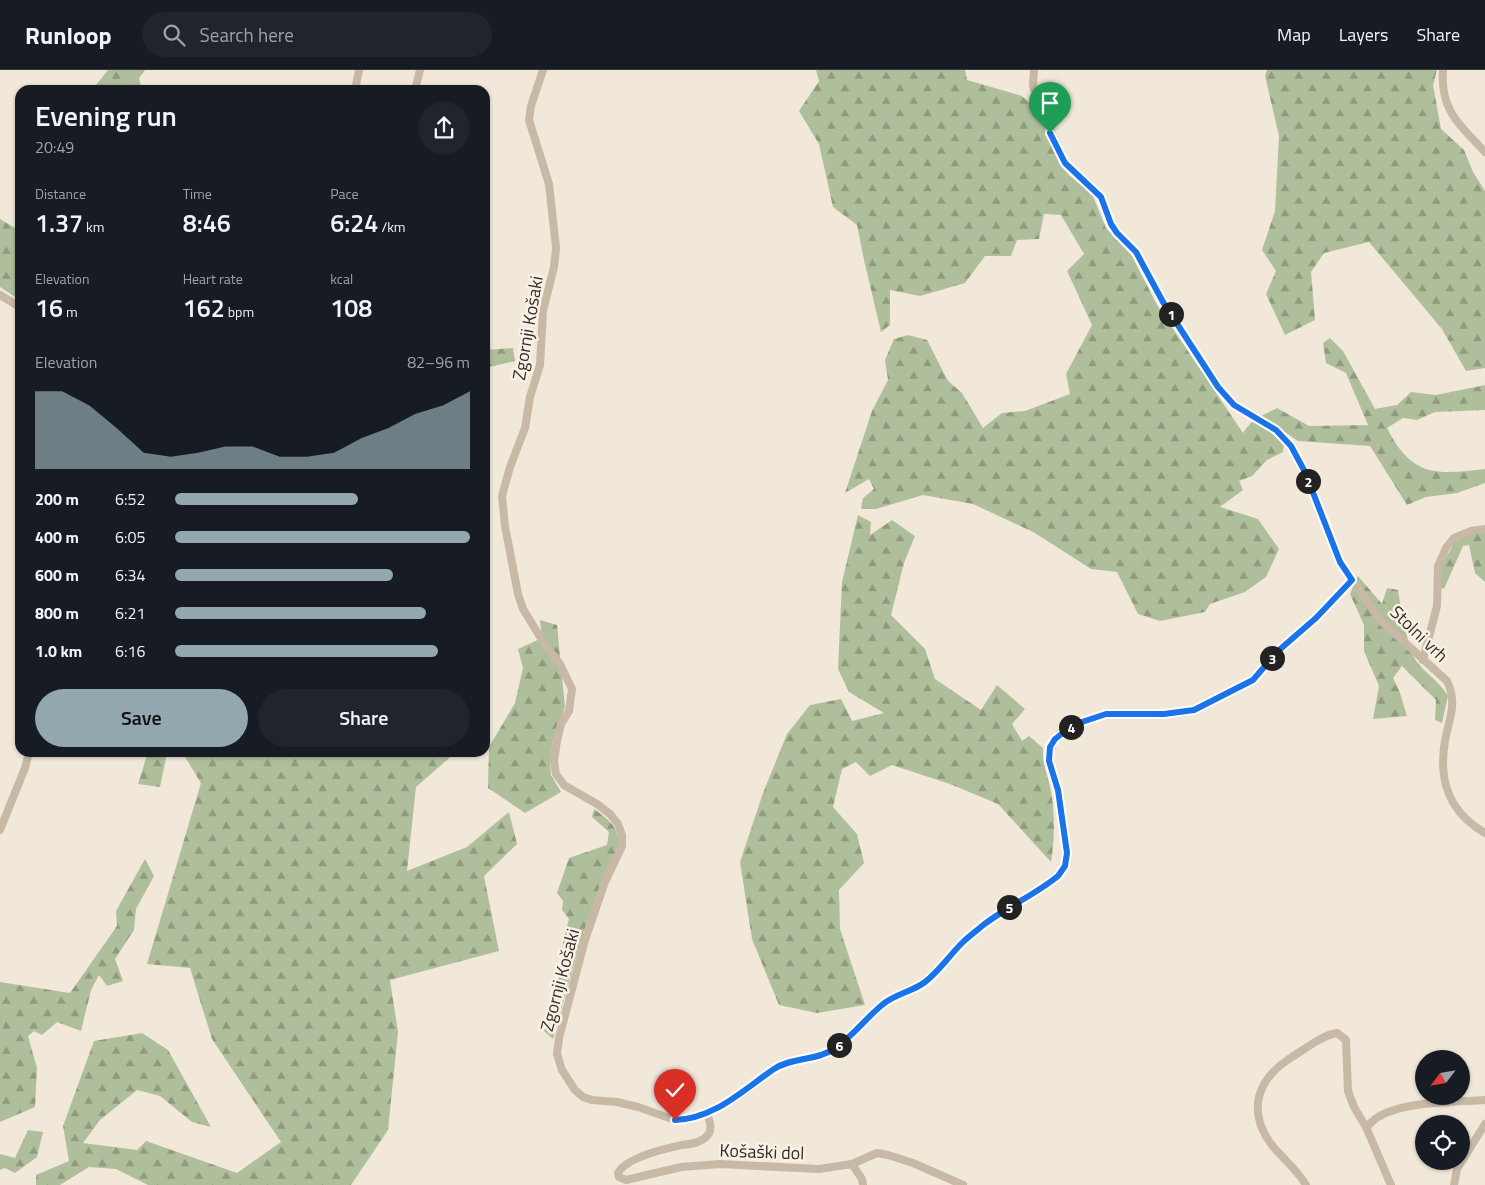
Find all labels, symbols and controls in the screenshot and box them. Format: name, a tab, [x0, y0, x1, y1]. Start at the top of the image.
search box	[142, 12, 492, 57]
text: Runloop	[25, 17, 112, 53]
text: Search here	[200, 20, 294, 49]
icon: search	[160, 21, 188, 49]
text: Map	[1277, 21, 1311, 48]
text: Layers	[1339, 21, 1388, 48]
text: Share	[1416, 21, 1460, 48]
pin	[1029, 82, 1071, 133]
icon: arrive	[1036, 89, 1064, 117]
text: Evening run	[35, 94, 177, 137]
button: share	[418, 102, 470, 154]
text: 20:49	[35, 135, 74, 159]
text: Distance	[35, 183, 86, 204]
text: Time	[183, 183, 212, 204]
text: Pace	[330, 183, 359, 204]
text: 1.37	[35, 204, 83, 242]
text: 8:46	[183, 204, 231, 242]
text: 6:24	[330, 204, 378, 242]
text: km	[83, 216, 104, 237]
text: /km	[378, 216, 406, 237]
text: Elevation	[35, 268, 89, 289]
text: Heart rate	[183, 268, 243, 289]
text: kcal	[330, 268, 353, 289]
street label: Zgornji Košaki	[505, 274, 550, 382]
text: 16	[35, 289, 63, 327]
text: 162	[183, 289, 225, 327]
text: 108	[330, 289, 372, 327]
text: m	[63, 301, 78, 322]
text: bpm	[225, 301, 254, 322]
pin: 1	[1158, 302, 1184, 326]
text: 1	[1168, 304, 1175, 325]
text: Elevation	[35, 350, 97, 374]
text: 82–96 m	[407, 350, 470, 374]
pin: 2	[1296, 468, 1320, 494]
text: 2	[1305, 471, 1312, 492]
text: 200 m	[35, 487, 79, 511]
text: 6:52	[115, 487, 145, 511]
text: 400 m	[35, 525, 79, 549]
text: 6:05	[115, 525, 145, 549]
text: 600 m	[35, 563, 79, 587]
text: 6:34	[115, 563, 145, 587]
street label: Stolni vrh	[1384, 599, 1455, 668]
text: 800 m	[35, 601, 79, 625]
text: 6:21	[115, 601, 145, 625]
text: 1.0 km	[35, 639, 82, 663]
text: 6:16	[115, 639, 145, 663]
pin: 3	[1260, 646, 1284, 670]
text: 3	[1269, 648, 1276, 669]
button: Save	[35, 689, 248, 747]
button: Share	[258, 689, 470, 747]
pin: 4	[1058, 714, 1084, 740]
text: 4	[1068, 717, 1075, 738]
pin: 5	[996, 894, 1022, 920]
text: 5	[1006, 897, 1013, 918]
street label: Zgornji Košaki	[533, 926, 586, 1034]
pin: 6	[826, 1032, 852, 1058]
text: 6	[836, 1035, 843, 1056]
north arrow	[1415, 1050, 1470, 1105]
map controls	[1415, 1050, 1470, 1170]
pin	[654, 1069, 696, 1120]
icon: check	[661, 1076, 689, 1104]
button: locate	[1415, 1115, 1470, 1170]
street label: Košaški dol	[719, 1137, 805, 1166]

